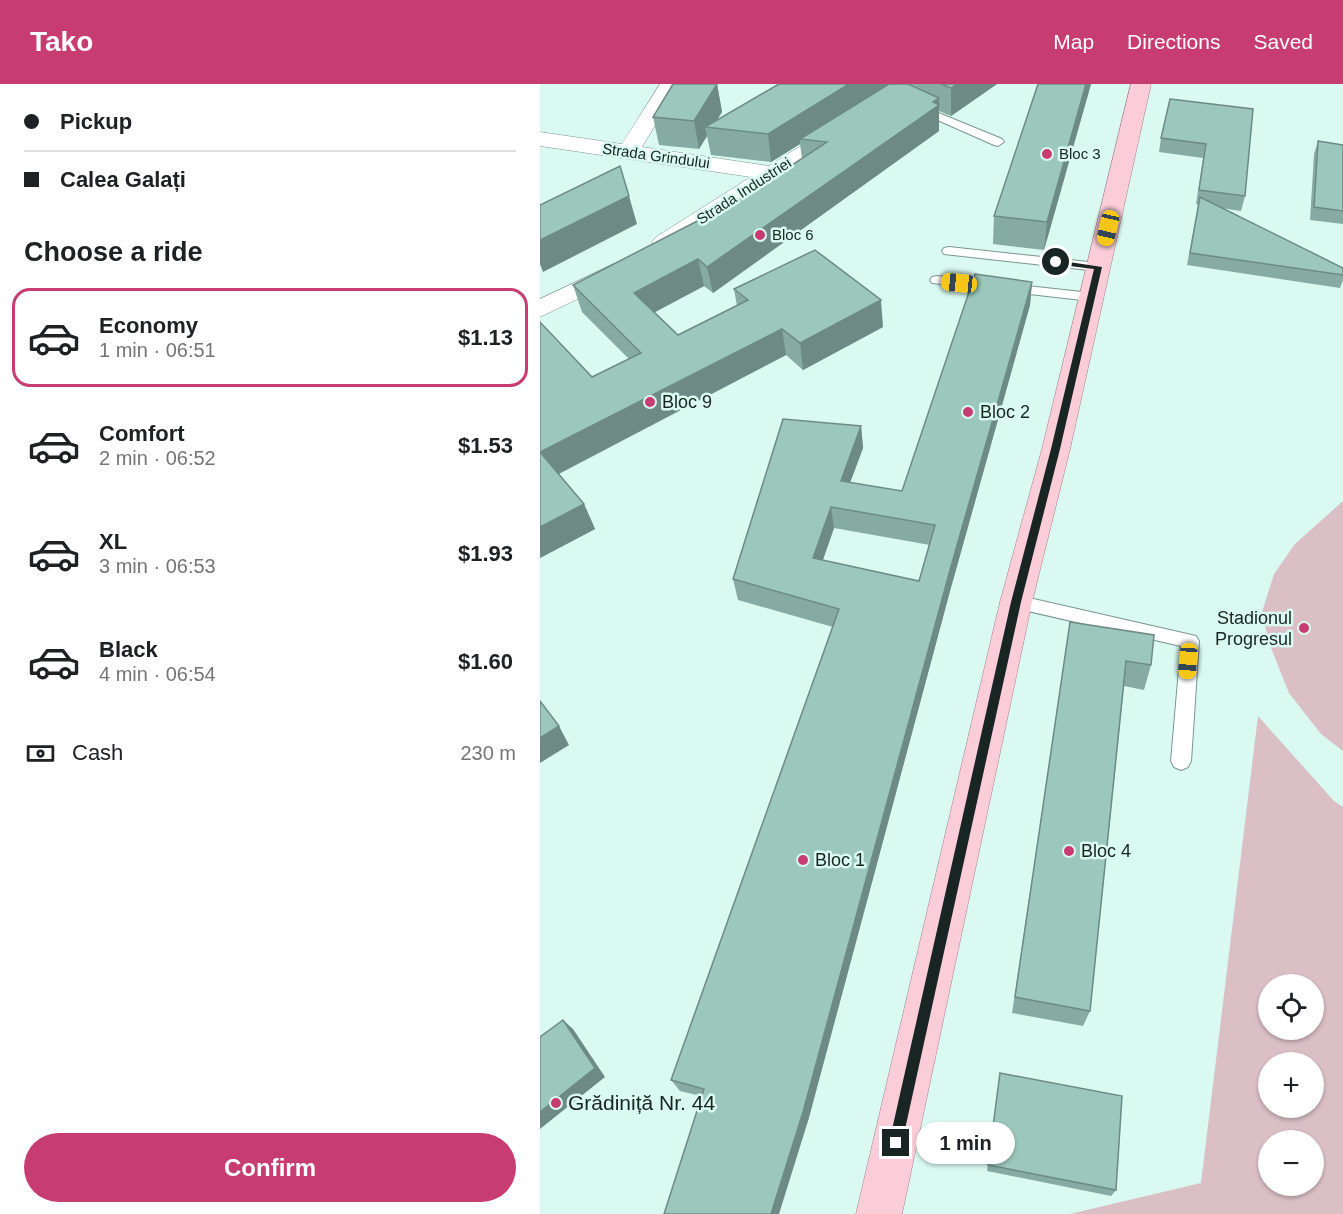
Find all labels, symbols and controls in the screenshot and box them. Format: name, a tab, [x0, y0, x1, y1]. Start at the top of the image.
text: Tako	[30, 26, 93, 57]
text: Map	[1053, 30, 1094, 53]
text: Directions	[1127, 30, 1220, 53]
text: Saved	[1253, 30, 1313, 53]
text: Pickup	[60, 109, 132, 134]
street label: Strada Grindului	[601, 140, 711, 171]
place label: Bloc 3	[1059, 145, 1101, 162]
marker: Bloc 3	[1040, 147, 1054, 161]
street label: Strada Industriei	[693, 154, 794, 227]
text: Calea Galați	[60, 167, 186, 192]
car	[1095, 208, 1121, 248]
place label: Bloc 6	[772, 226, 814, 243]
marker: Bloc 6	[753, 228, 767, 242]
text: Choose a ride	[24, 237, 203, 267]
route start	[1042, 248, 1069, 275]
car	[940, 272, 978, 294]
icon: car	[27, 311, 81, 365]
text: Economy	[99, 313, 198, 338]
text: $1.13	[458, 325, 513, 350]
text: 1 min · 06:51	[99, 339, 216, 361]
place label: Bloc 9	[662, 392, 712, 412]
marker: Bloc 9	[643, 395, 657, 409]
place label: Bloc 2	[980, 402, 1030, 422]
marker: Bloc 2	[961, 405, 975, 419]
icon: car	[27, 419, 81, 473]
text: Comfort	[99, 421, 185, 446]
text: $1.53	[458, 433, 513, 458]
text: 2 min · 06:52	[99, 447, 216, 469]
icon: car	[27, 527, 81, 581]
text: XL	[99, 529, 127, 554]
text: $1.93	[458, 541, 513, 566]
text: 3 min · 06:53	[99, 555, 216, 577]
place label: Stadionul Progresul	[1215, 608, 1292, 649]
marker: Stadionul Progresul	[1297, 621, 1311, 635]
icon: car	[27, 635, 81, 689]
text: Black	[99, 637, 158, 662]
car	[1178, 642, 1198, 680]
text: $1.60	[458, 649, 513, 674]
text: 4 min · 06:54	[99, 663, 216, 685]
icon: cash	[24, 737, 57, 770]
text: Cash	[72, 740, 123, 765]
text: 230 m	[460, 742, 516, 764]
place label: Bloc 4	[1081, 841, 1131, 861]
marker: Bloc 4	[1062, 844, 1076, 858]
place label: Bloc 1	[815, 850, 865, 870]
marker: Bloc 1	[796, 853, 810, 867]
map controls	[1258, 974, 1324, 1196]
button: locate	[1258, 974, 1324, 1040]
button: +	[1258, 1052, 1324, 1118]
place label: Grădiniță Nr. 44	[568, 1091, 715, 1114]
marker: Grădiniță Nr. 44	[549, 1096, 563, 1110]
callout: 1 min	[917, 1122, 1016, 1164]
route end	[882, 1129, 909, 1156]
button: −	[1258, 1130, 1324, 1196]
text: 1 min	[939, 1132, 992, 1154]
button: Confirm	[24, 1133, 516, 1202]

